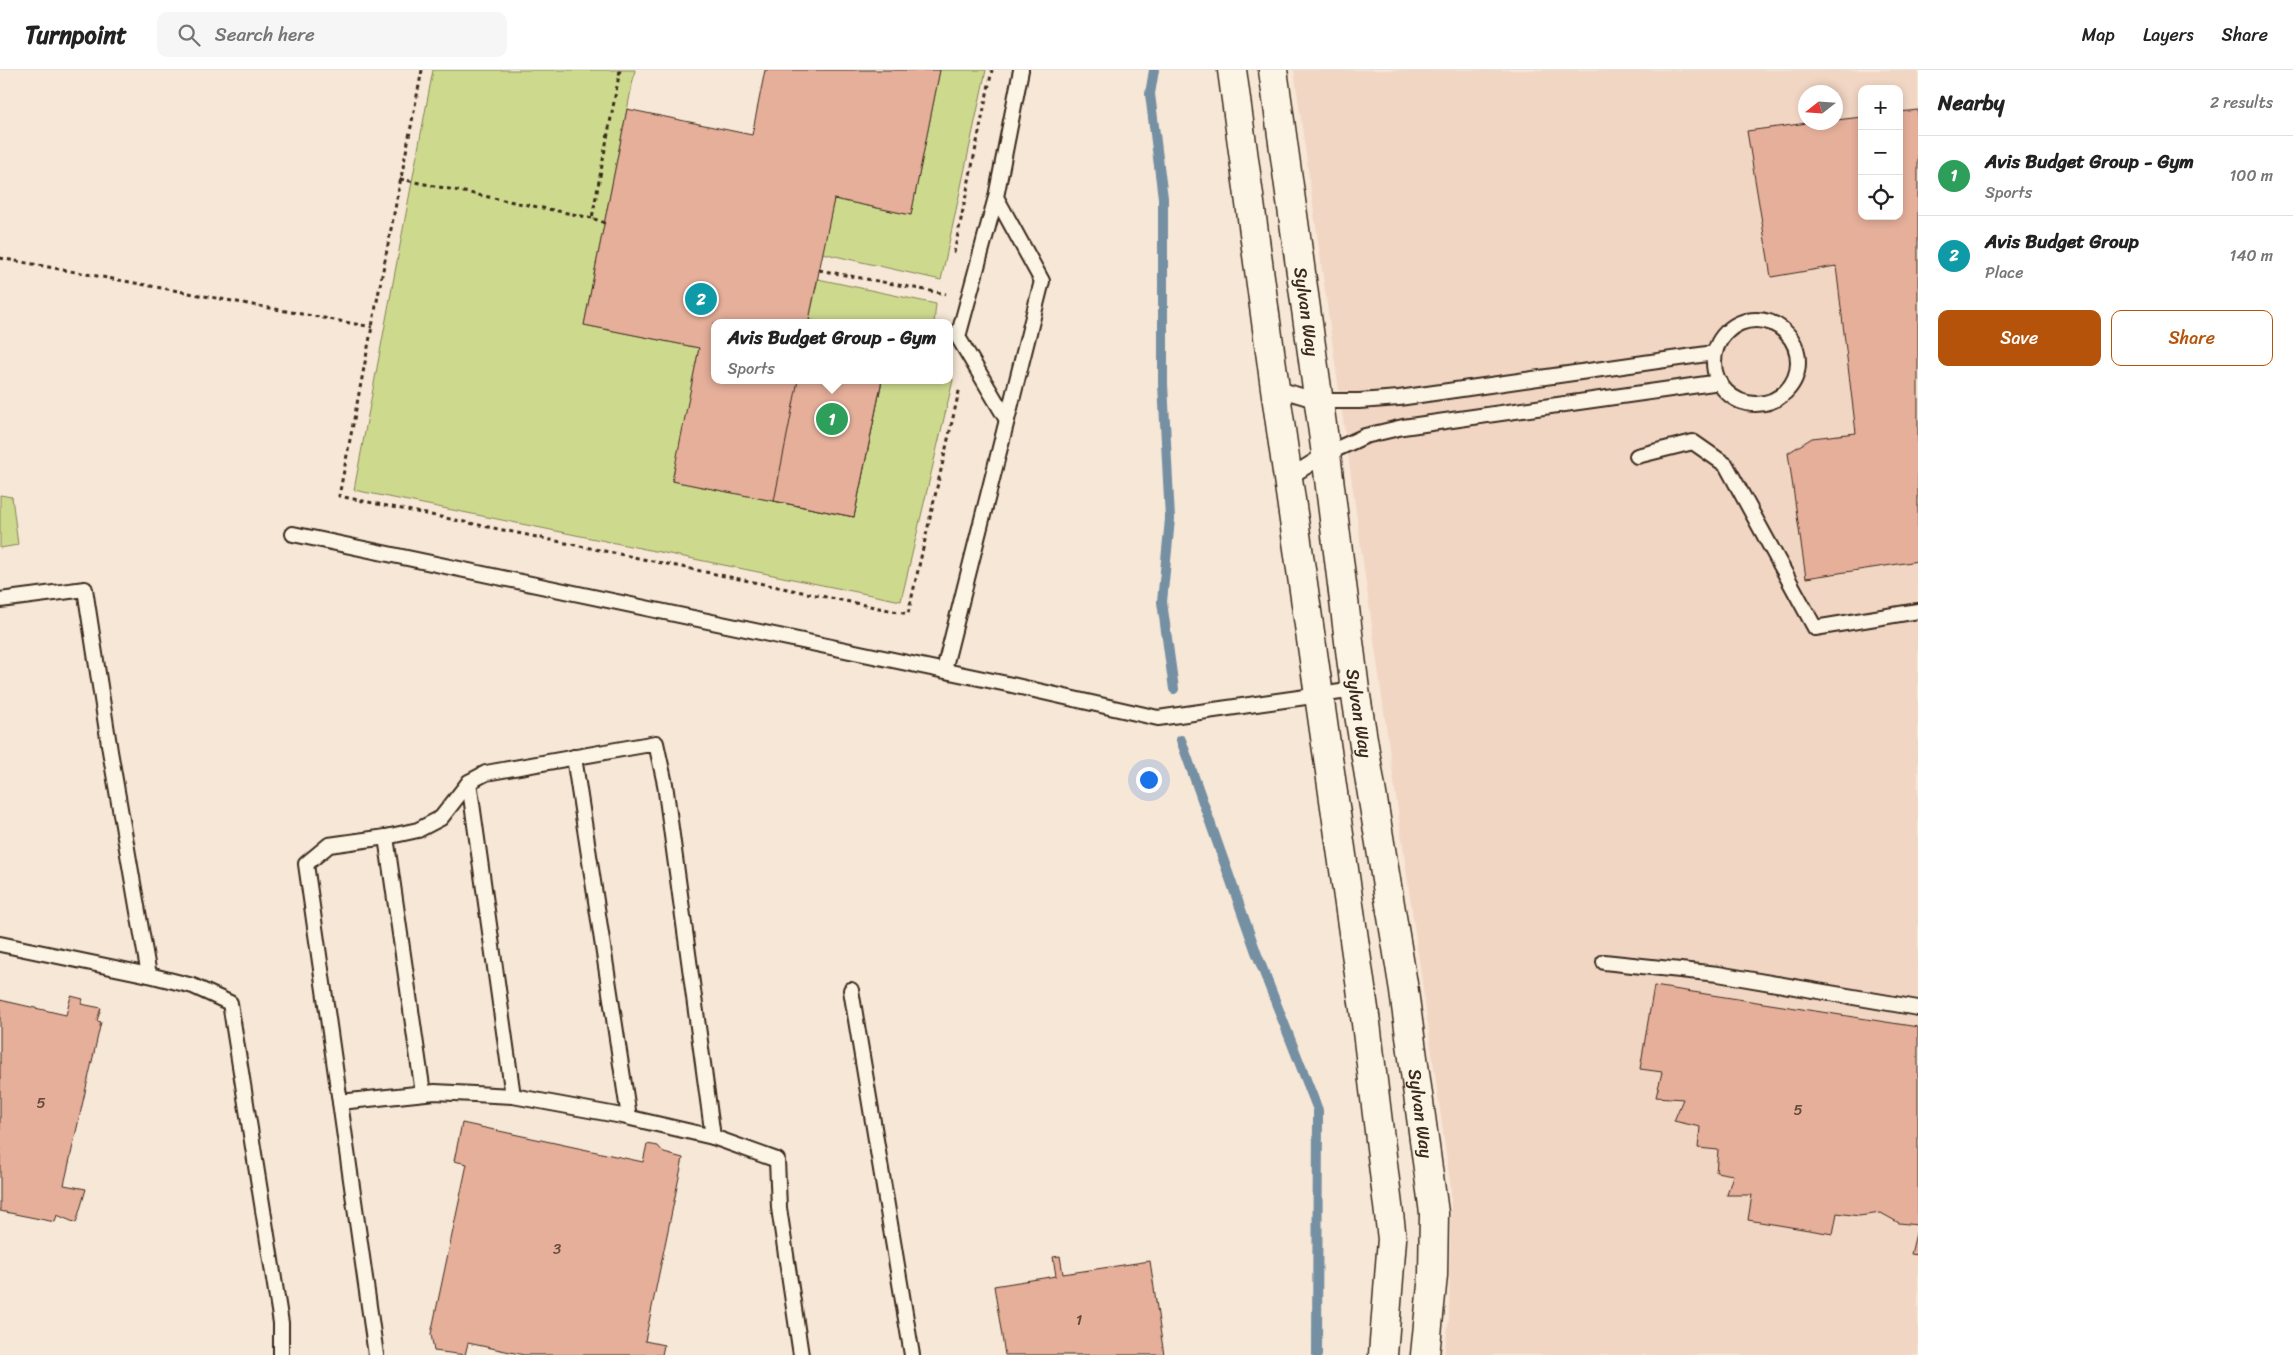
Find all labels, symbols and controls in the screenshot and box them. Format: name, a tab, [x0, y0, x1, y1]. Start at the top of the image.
search box	[157, 12, 507, 57]
text: Turnpoint	[25, 14, 127, 56]
text: Search here	[215, 18, 315, 51]
text: Map	[2082, 19, 2115, 51]
text: Layers	[2143, 19, 2194, 51]
text: Share	[2222, 19, 2268, 51]
icon: search	[175, 21, 203, 49]
text: Nearby	[1938, 84, 2004, 122]
north arrow	[1798, 85, 1843, 130]
map controls	[1858, 85, 1903, 220]
button: +	[1858, 85, 1903, 130]
text: 2 results	[2210, 88, 2273, 117]
button: −	[1858, 130, 1903, 175]
text: Avis Budget Group - Gym	[1985, 145, 2194, 178]
text: 1	[1951, 161, 1957, 190]
text: 100 m	[2229, 161, 2273, 190]
button: locate	[1858, 175, 1903, 220]
text: Sports	[1985, 178, 2032, 207]
text: Avis Budget Group	[1985, 225, 2139, 258]
text: 2	[1949, 241, 1959, 270]
text: 140 m	[2230, 241, 2273, 270]
text: Place	[1985, 258, 2024, 287]
street label: Sylvan Way	[1284, 265, 1328, 359]
pin: 2	[685, 280, 717, 318]
button: Save	[1938, 310, 2101, 366]
button: Share	[2111, 310, 2273, 366]
popup	[711, 319, 953, 384]
text: Avis Budget Group - Gym	[728, 321, 936, 354]
text: Sports	[728, 354, 775, 383]
pin: 1	[816, 400, 848, 438]
street label: Sylvan Way	[1337, 667, 1382, 761]
your location	[1136, 767, 1162, 793]
street label: Sylvan Way	[1399, 1067, 1443, 1161]
house number: 5	[36, 1090, 46, 1116]
house number: 5	[1793, 1097, 1803, 1123]
house number: 3	[553, 1236, 561, 1262]
house number: 1	[1076, 1307, 1082, 1333]

